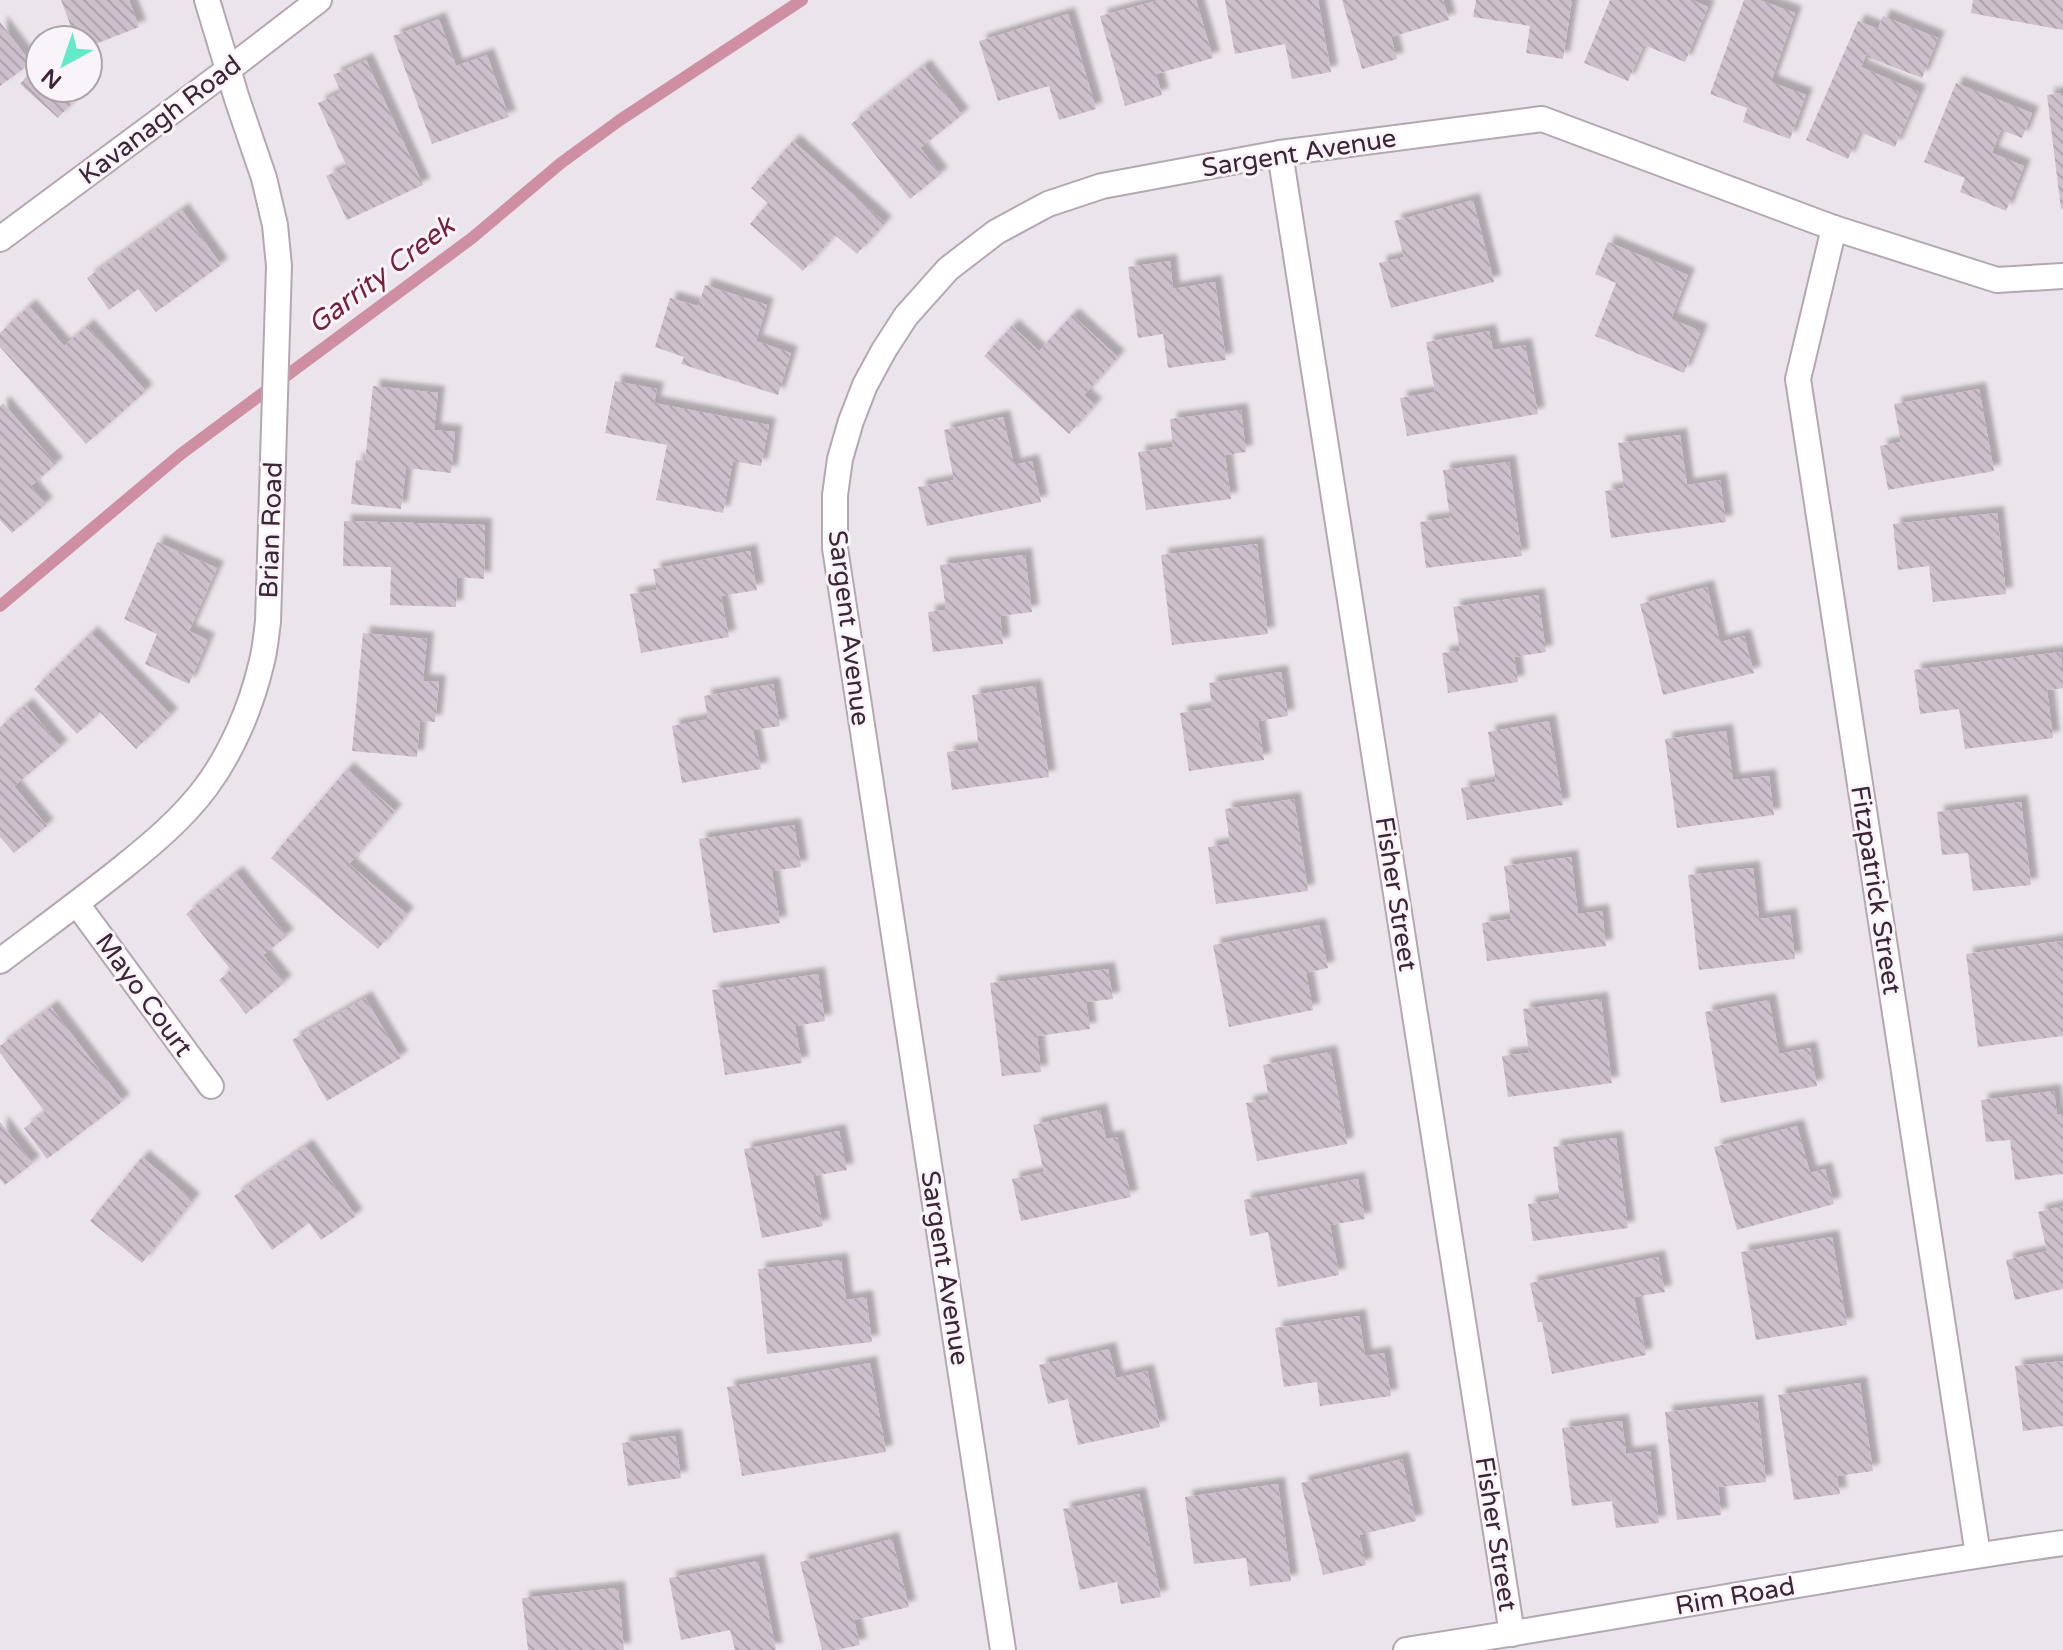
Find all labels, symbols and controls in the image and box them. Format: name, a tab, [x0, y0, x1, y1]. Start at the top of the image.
north arrow	[24, 24, 104, 104]
street label: Kavanagh Road	[73, 49, 247, 191]
text: N	[37, 63, 67, 94]
street label: Sargent Avenue	[1199, 122, 1399, 184]
water label: Garrity Creek	[301, 208, 462, 341]
street label: Brian Road	[253, 461, 289, 599]
street label: Sargent Avenue	[822, 529, 876, 727]
street label: Fitzpatrick Street	[1844, 783, 1908, 997]
street label: Fisher Street	[1368, 815, 1424, 974]
street label: Mayo Court	[89, 927, 199, 1063]
street label: Sargent Avenue	[914, 1168, 976, 1368]
street label: Fisher Street	[1468, 1455, 1524, 1614]
street label: Rim Road	[1673, 1570, 1797, 1622]

